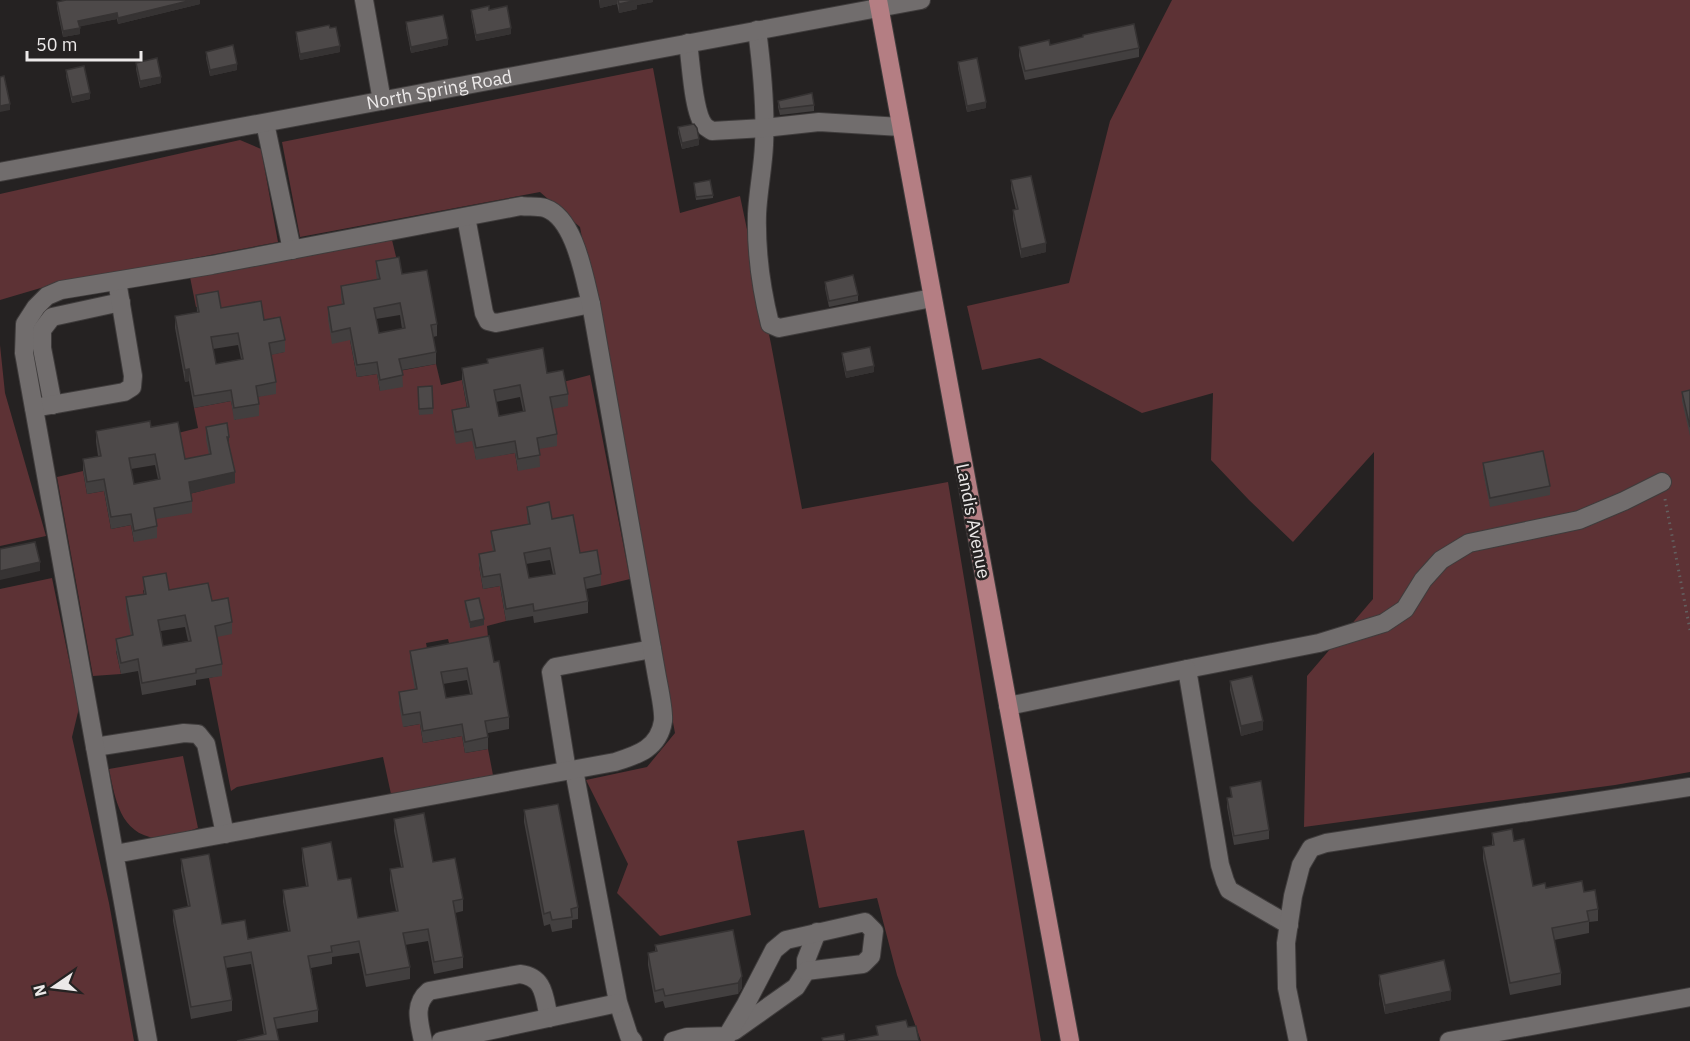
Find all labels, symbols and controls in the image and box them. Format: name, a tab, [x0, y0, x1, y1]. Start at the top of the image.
scale bar	[27, 24, 141, 62]
text: 50 m	[36, 33, 78, 56]
street label: North Spring Road	[365, 65, 514, 114]
street label: Landis Avenue	[951, 461, 996, 581]
north arrow	[24, 957, 84, 1017]
text: N	[28, 983, 51, 999]

